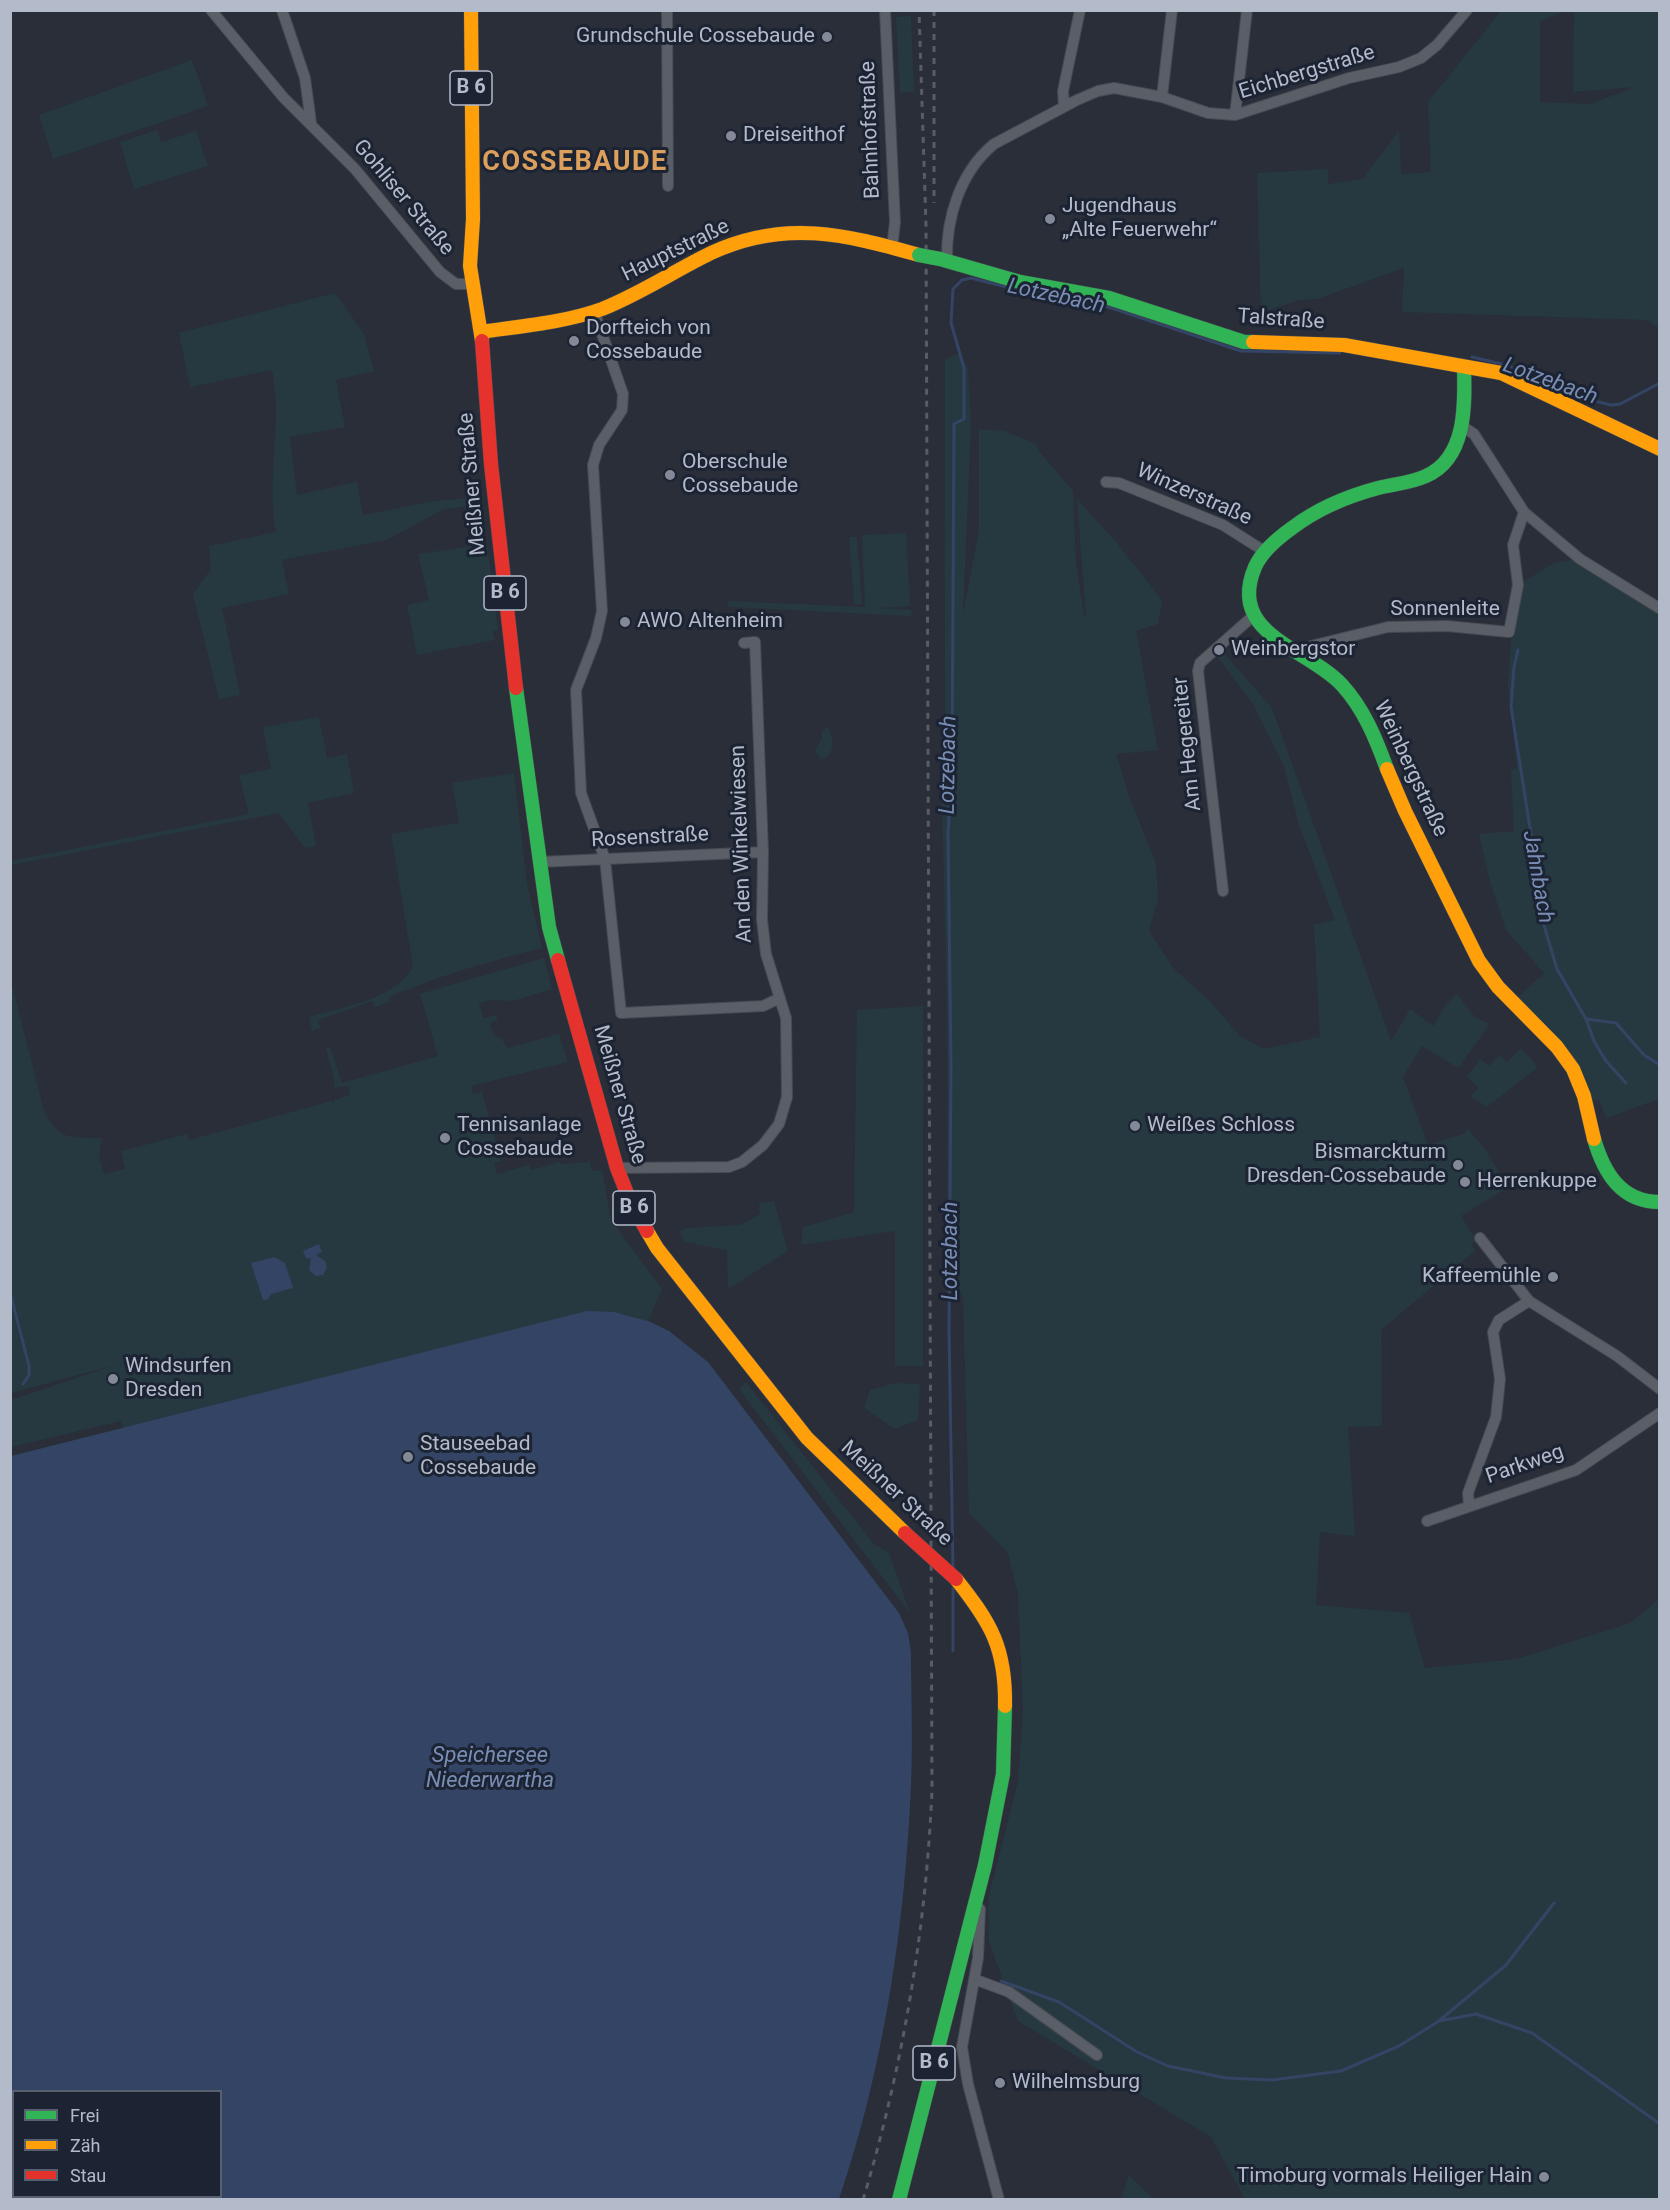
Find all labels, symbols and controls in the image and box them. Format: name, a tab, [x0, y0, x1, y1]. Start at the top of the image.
place label: Grundschule Cossebaude	[576, 24, 815, 50]
marker: Grundschule Cossebaude	[820, 30, 834, 44]
street label: Eichbergstraße	[1236, 40, 1378, 106]
street label: Bahnhofstraße	[856, 61, 886, 199]
road number: B 6	[450, 71, 492, 105]
place label: Dreiseithof	[743, 123, 845, 149]
marker: Dreiseithof	[724, 129, 738, 143]
street label: Gohliser Straße	[347, 135, 459, 261]
district label: COSSEBAUDE	[482, 147, 668, 179]
place label: Jugendhaus „Alte Feuerwehr“	[1062, 194, 1217, 244]
marker: Jugendhaus „Alte Feuerwehr“	[1043, 212, 1057, 226]
street label: Hauptstraße	[618, 214, 734, 288]
water label: Lotzebach	[1005, 274, 1107, 320]
street label: Talstraße	[1237, 304, 1325, 336]
place label: Dorfteich von Cossebaude	[586, 316, 711, 366]
marker: Dorfteich von Cossebaude	[567, 334, 581, 348]
water label: Lotzebach	[1499, 353, 1601, 411]
street label: Meißner Straße	[454, 412, 492, 556]
place label: Oberschule Cossebaude	[682, 450, 798, 500]
street label: Winzerstraße	[1133, 458, 1255, 532]
marker: Oberschule Cossebaude	[663, 468, 677, 482]
road number: B 6	[484, 576, 526, 610]
street label: Sonnenleite	[1390, 597, 1500, 623]
place label: AWO Altenheim	[637, 609, 783, 635]
marker: AWO Altenheim	[618, 615, 632, 629]
place label: Weinbergstor	[1231, 637, 1355, 663]
marker: Weinbergstor	[1212, 643, 1226, 657]
street label: Am Hegereiter	[1168, 676, 1208, 812]
street label: Weinbergstraße	[1367, 697, 1453, 841]
water label: Lotzebach	[935, 715, 963, 815]
street label: An den Winkelwiesen	[726, 745, 758, 943]
street label: Rosenstraße	[590, 822, 710, 854]
water label: Jahnbach	[1516, 829, 1558, 925]
street label: Meißner Straße	[587, 1023, 651, 1167]
place label: Tennisanlage Cossebaude	[457, 1113, 581, 1163]
place label: Weißes Schloss	[1147, 1113, 1295, 1139]
marker: Weißes Schloss	[1128, 1119, 1142, 1133]
marker: Tennisanlage Cossebaude	[438, 1131, 452, 1145]
place label: Bismarckturm Dresden-Cossebaude	[1247, 1140, 1446, 1190]
marker: Bismarckturm Dresden-Cossebaude	[1451, 1158, 1465, 1172]
place label: Herrenkuppe	[1477, 1169, 1597, 1195]
marker: Herrenkuppe	[1458, 1175, 1472, 1189]
road number: B 6	[613, 1191, 655, 1225]
water label: Lotzebach	[938, 1202, 964, 1300]
place label: Kaffeemühle	[1422, 1264, 1541, 1290]
marker: Kaffeemühle	[1546, 1270, 1560, 1284]
place label: Windsurfen Dresden	[125, 1354, 232, 1404]
marker: Windsurfen Dresden	[106, 1372, 120, 1386]
place label: Stauseebad Cossebaude	[420, 1432, 536, 1482]
street label: Meißner Straße	[835, 1436, 957, 1552]
street label: Parkweg	[1483, 1440, 1567, 1490]
marker: Stauseebad Cossebaude	[401, 1450, 415, 1464]
water label: Speichersee Niederwartha	[426, 1743, 554, 1795]
road number: B 6	[913, 2046, 955, 2080]
place label: Wilhelmsburg	[1012, 2070, 1140, 2096]
marker: Wilhelmsburg	[993, 2076, 1007, 2090]
legend	[12, 2090, 222, 2198]
text: Frei	[70, 2105, 100, 2126]
text: Zäh	[70, 2135, 101, 2156]
place label: Timoburg vormals Heiliger Hain	[1237, 2164, 1532, 2190]
text: Stau	[70, 2165, 106, 2186]
marker: Timoburg vormals Heiliger Hain	[1537, 2170, 1551, 2184]

